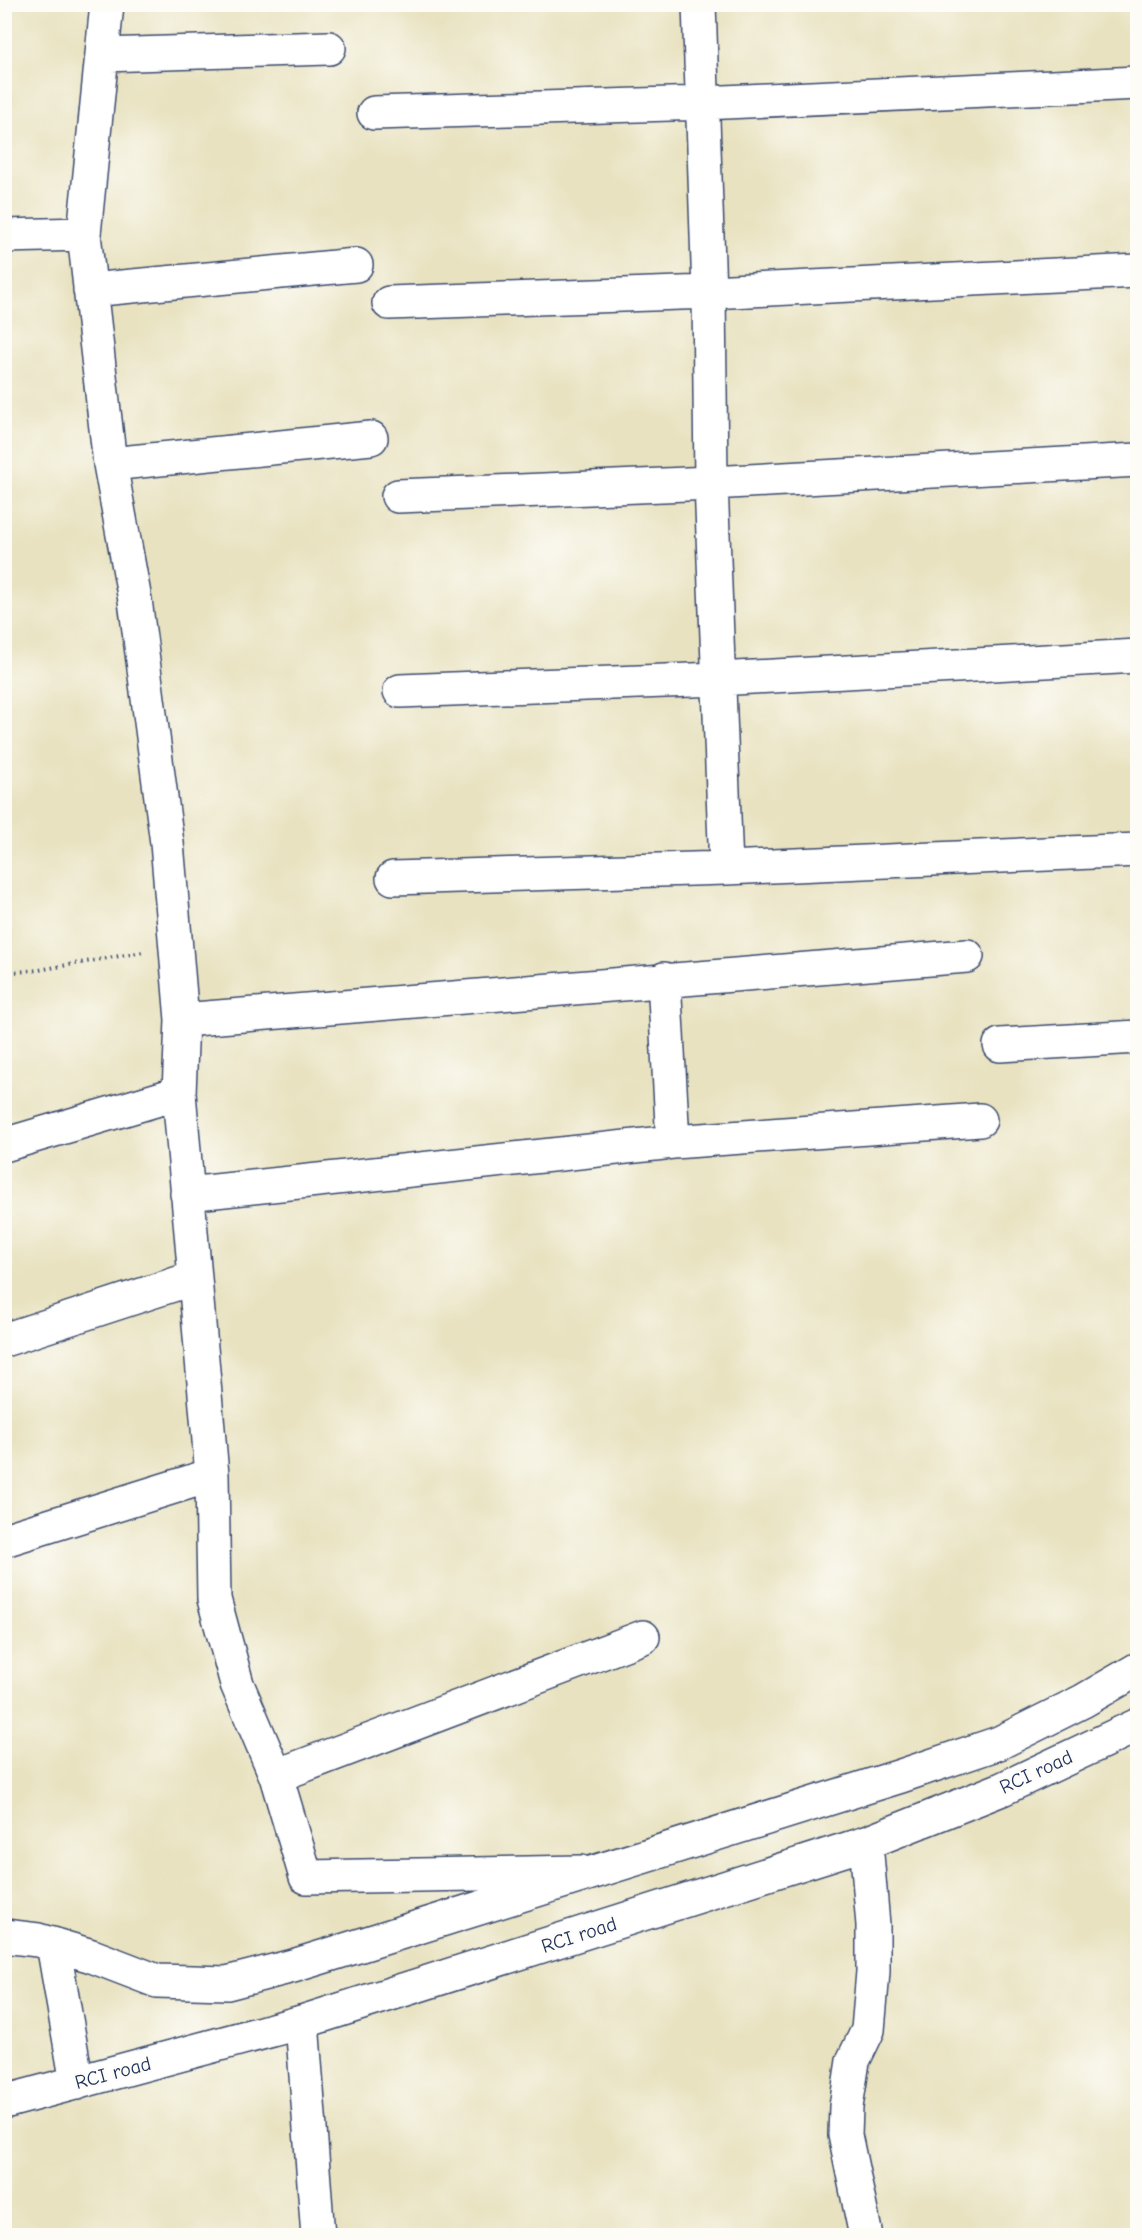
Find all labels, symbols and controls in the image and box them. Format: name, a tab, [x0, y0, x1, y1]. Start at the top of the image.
street label: RCI road	[996, 1745, 1076, 1799]
street label: RCI road	[538, 1912, 620, 1958]
street label: RCI road	[72, 2052, 154, 2094]

